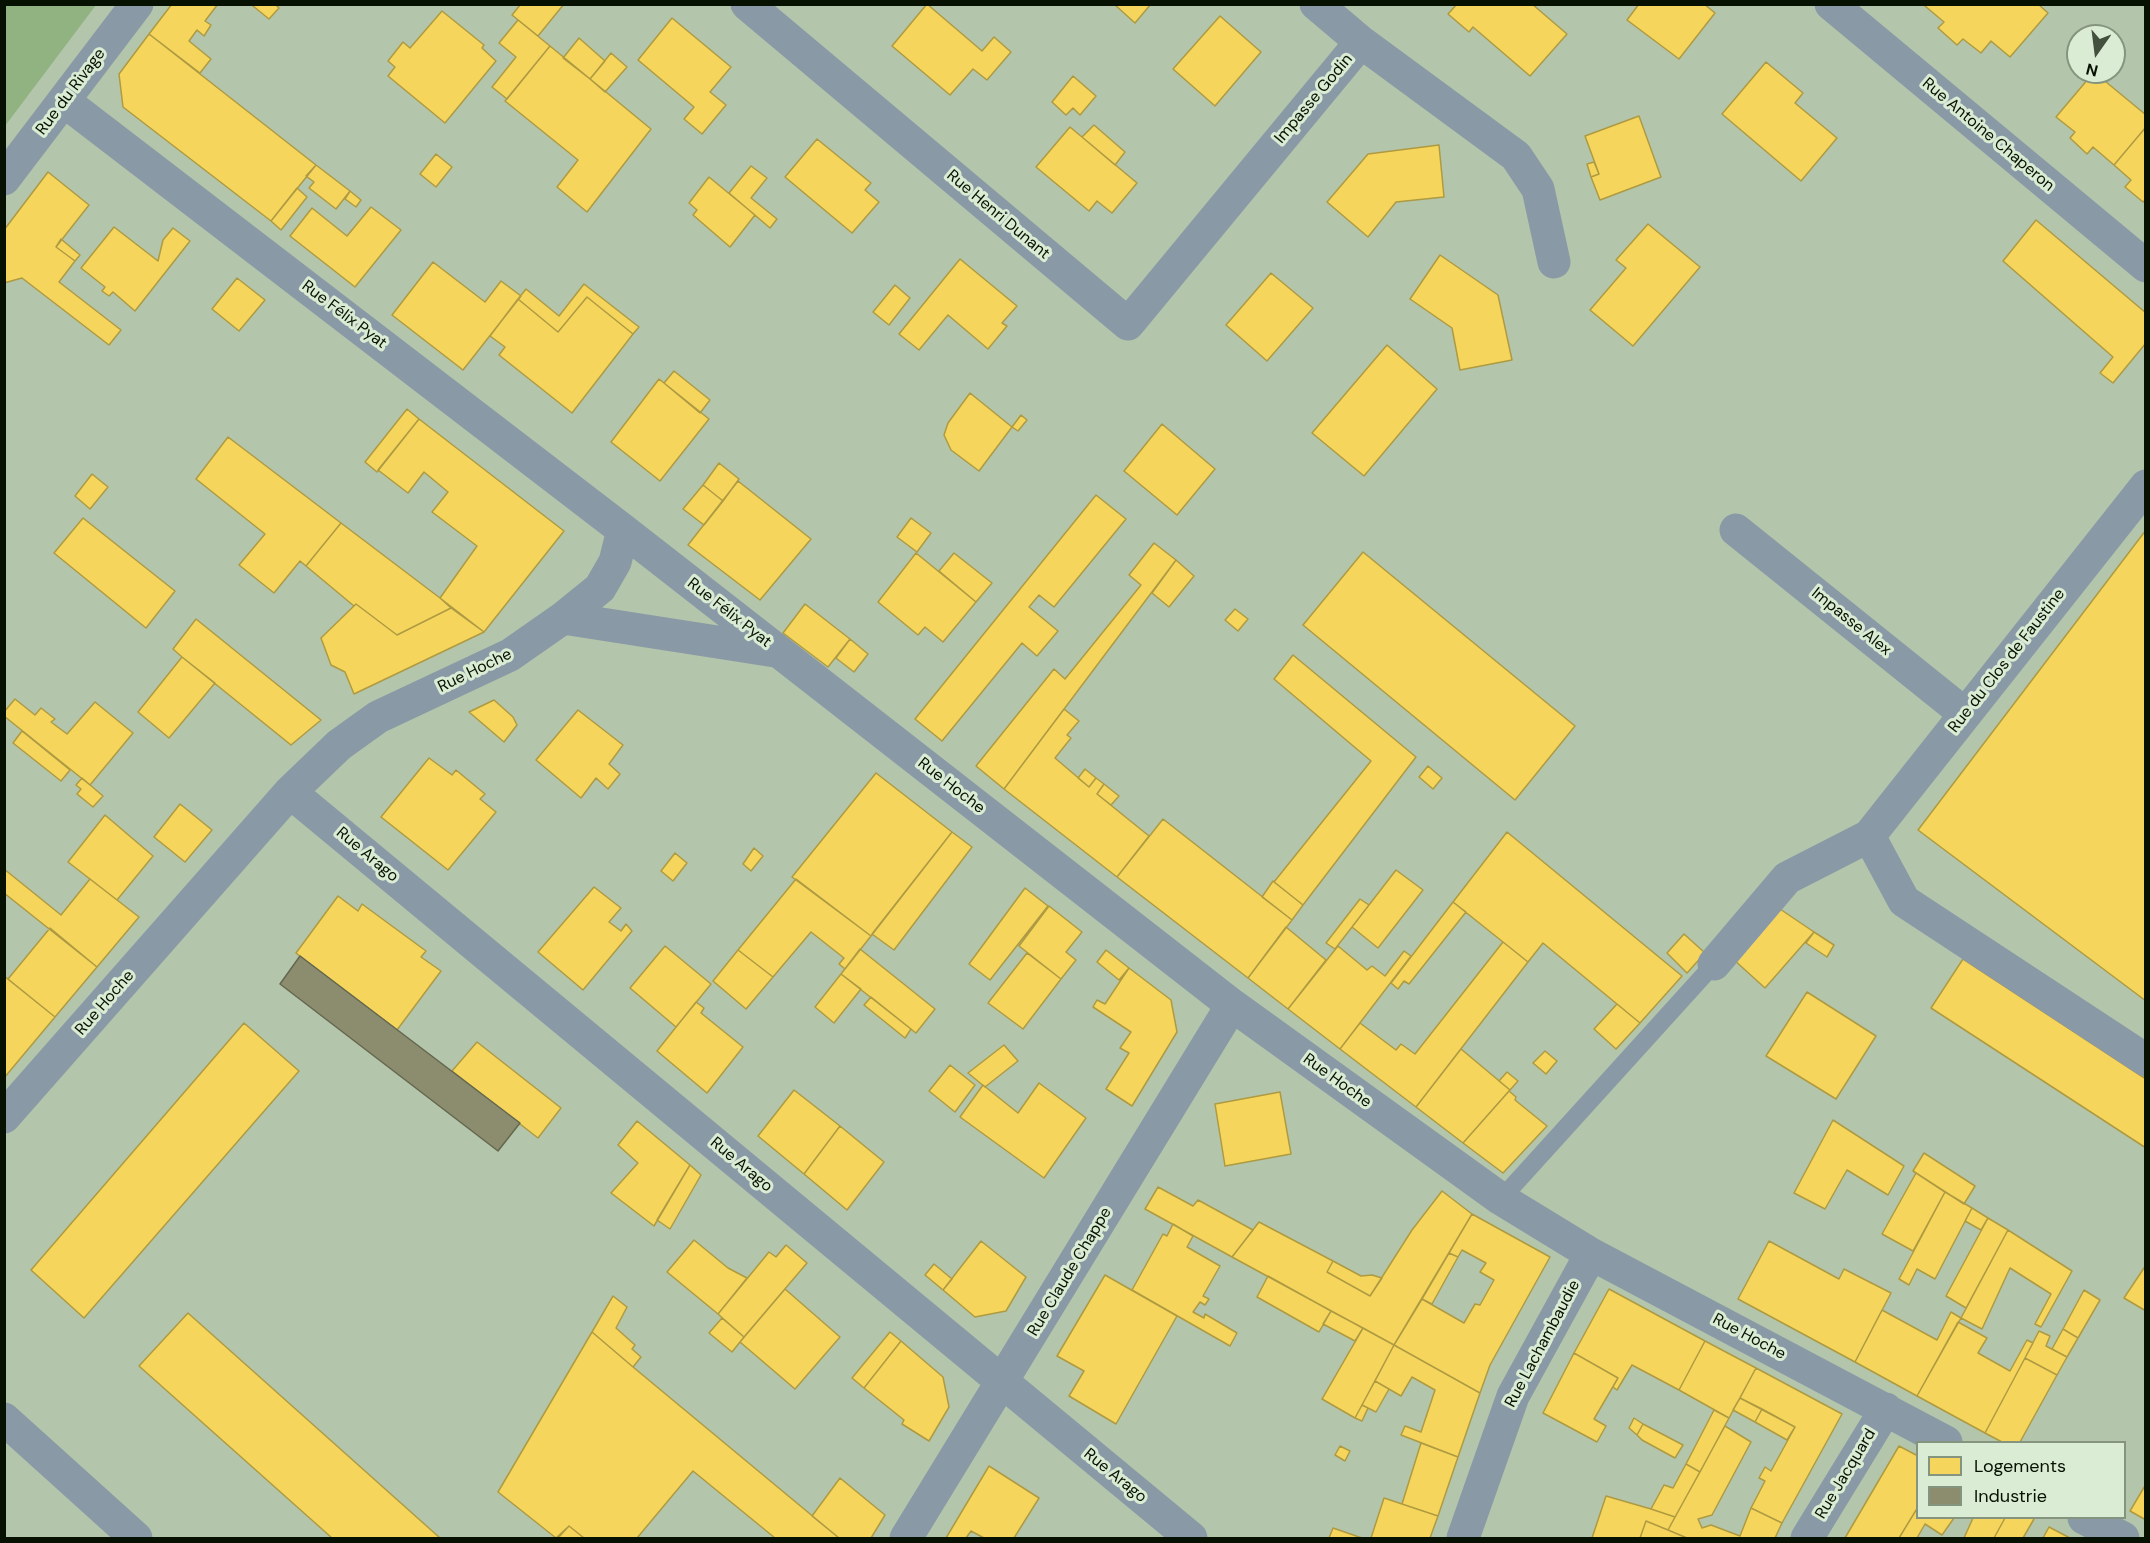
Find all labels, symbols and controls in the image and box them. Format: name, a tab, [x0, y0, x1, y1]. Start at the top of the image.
north arrow	[2066, 24, 2126, 84]
street label: Rue du Rivage	[32, 45, 110, 139]
street label: Impasse Godin	[1271, 50, 1357, 148]
text: N	[2084, 58, 2100, 82]
street label: Rue Antoine Chaperon	[1918, 74, 2058, 196]
street label: Rue Henri Dunant	[943, 166, 1053, 264]
street label: Rue Félix Pyat	[298, 277, 390, 353]
street label: Rue Félix Pyat	[683, 574, 775, 652]
street label: Impasse Alex	[1807, 584, 1895, 660]
street label: Rue du Clos de Faustine	[1945, 585, 2069, 737]
street label: Rue Hoche	[435, 645, 515, 697]
street label: Rue Hoche	[914, 754, 988, 818]
street label: Rue Arago	[332, 823, 402, 887]
street label: Rue Hoche	[72, 967, 138, 1039]
street label: Rue Hoche	[1299, 1050, 1375, 1112]
street label: Rue Arago	[706, 1133, 776, 1197]
street label: Rue Claude Chappe	[1024, 1204, 1116, 1340]
street label: Rue Lachambaudie	[1501, 1277, 1585, 1411]
street label: Rue Hoche	[1709, 1310, 1789, 1364]
street label: Rue Jacquard	[1812, 1426, 1880, 1522]
legend	[1916, 1441, 2126, 1519]
street label: Rue Arago	[1080, 1445, 1150, 1507]
text: Logements	[1974, 1454, 2066, 1478]
text: Industrie	[1974, 1484, 2047, 1508]

